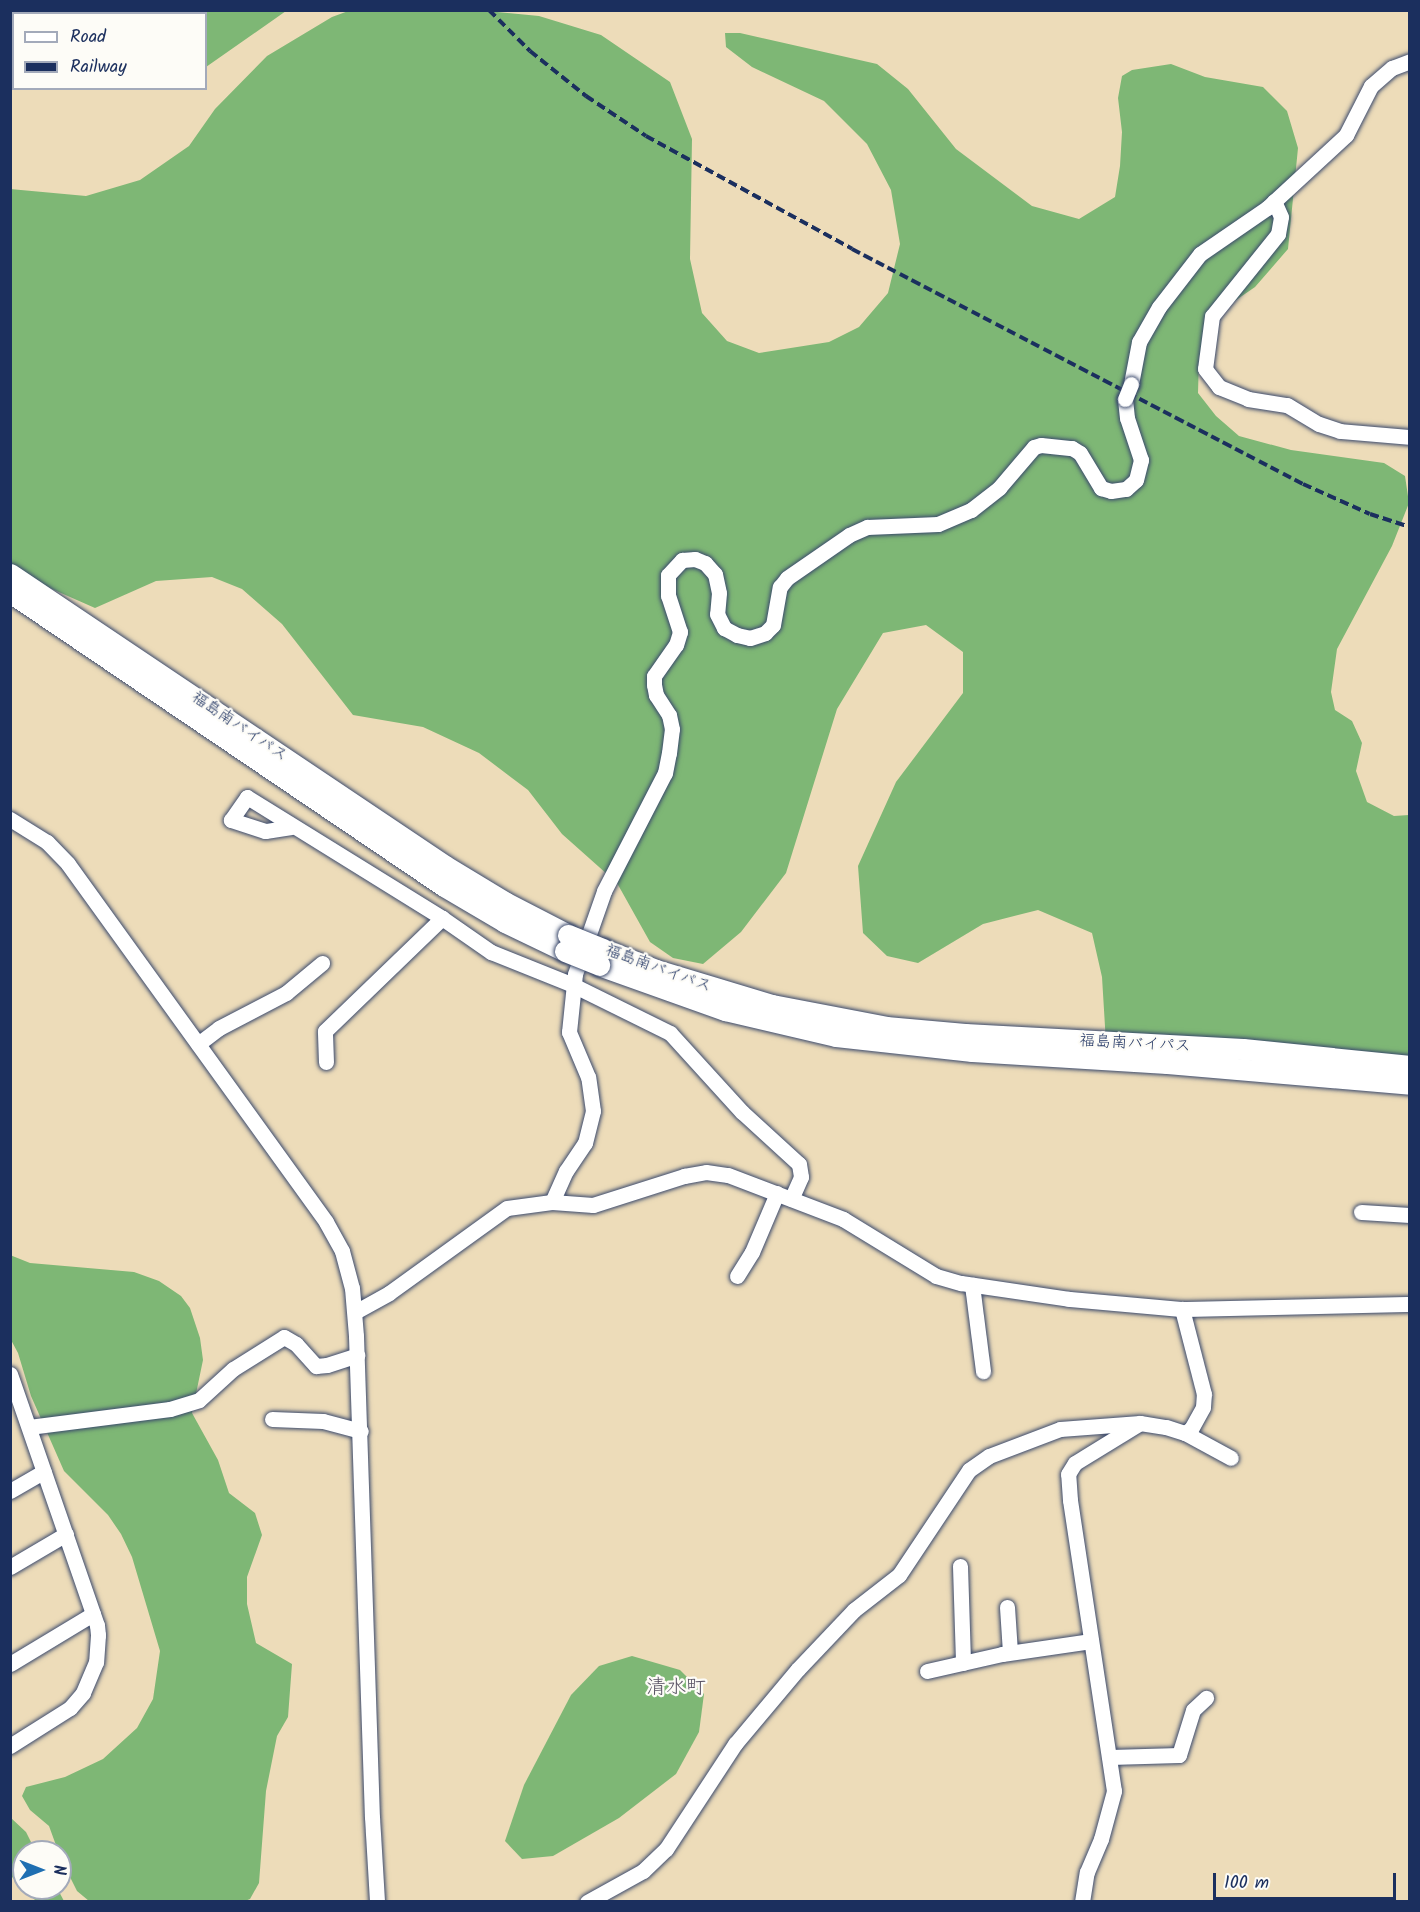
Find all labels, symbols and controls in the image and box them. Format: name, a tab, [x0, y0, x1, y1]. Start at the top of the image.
legend	[12, 12, 207, 90]
text: Road	[70, 23, 106, 52]
text: Railway	[70, 53, 127, 82]
street label: 福島南バイパス	[187, 688, 291, 766]
street label: 福島南バイパス	[602, 941, 714, 997]
street label: 福島南バイパス	[1079, 1031, 1191, 1057]
district label: 清水町	[646, 1676, 706, 1700]
north arrow	[12, 1840, 72, 1900]
scale bar	[1216, 1861, 1399, 1899]
text: N	[46, 1865, 71, 1875]
text: 100 m	[1224, 1869, 1269, 1898]

